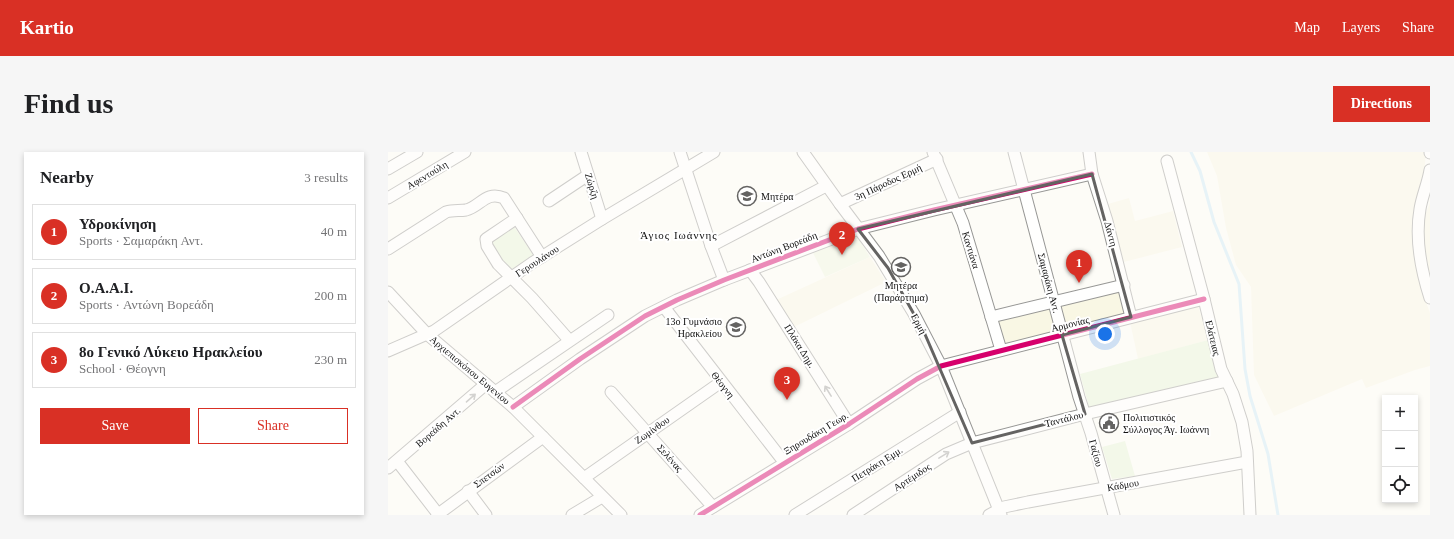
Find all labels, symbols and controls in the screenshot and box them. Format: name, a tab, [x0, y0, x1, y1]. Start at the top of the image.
text: Kartio	[20, 17, 74, 38]
text: Map	[1294, 20, 1320, 35]
text: Layers	[1342, 20, 1380, 35]
text: Share	[1402, 20, 1434, 35]
button: Directions	[1333, 86, 1430, 122]
text: Find us	[24, 88, 114, 119]
street label: Αφεντούλη	[405, 159, 449, 191]
street label: 3η Πάροδος Ερμή	[853, 162, 923, 202]
text: Nearby	[40, 168, 94, 187]
text: 3 results	[304, 170, 348, 185]
street label: Ζώρζη	[582, 172, 601, 201]
school or university icon: Μητέρα	[736, 185, 758, 207]
place label: Μητέρα	[761, 191, 794, 202]
text: Υδροκίνηση	[79, 216, 156, 232]
street label: Δάντη	[1102, 220, 1120, 248]
pin: 2	[829, 222, 855, 255]
text: 1	[51, 224, 57, 239]
text: 40 m	[321, 224, 347, 239]
district label: Άγιος Ιωάννης	[640, 229, 718, 241]
street label: Αντώνη Βορεάδη	[749, 229, 819, 265]
street label: Καντιάνα	[960, 230, 982, 271]
text: Sports · Σαμαράκη Αντ.	[79, 233, 203, 248]
street label: Γερουλάνου	[513, 243, 561, 279]
pin: 1	[1066, 250, 1092, 283]
street label: Σαμαράκη Αντ.	[1036, 252, 1062, 314]
school or university icon: Μητέρα (Παράρτημα)	[890, 256, 912, 278]
text: Ο.Α.Α.Ι.	[79, 280, 133, 296]
place label: Μητέρα (Παράρτημα)	[874, 280, 928, 304]
text: 2	[51, 288, 57, 303]
text: 200 m	[314, 288, 347, 303]
text: Sports · Αντώνη Βορεάδη	[79, 297, 214, 312]
street label: Ερμή	[909, 312, 929, 336]
street label: Αρμονίας	[1050, 314, 1090, 334]
place label: 13o Γυμνάσιο Ηρακλείου	[666, 316, 722, 339]
school or university icon: 13o Γυμνάσιο Ηρακλείου	[725, 316, 747, 338]
street label: Ελάτειας	[1203, 319, 1223, 357]
street label: Πλάκα Δημ.	[782, 322, 818, 370]
your location	[1095, 324, 1115, 344]
street label: Αρχιεπισκόπου Ευγενίου	[428, 333, 512, 407]
text: 8ο Γενικό Λύκειο Ηρακλείου	[79, 344, 263, 360]
text: 3	[51, 352, 57, 367]
text: 230 m	[314, 352, 347, 367]
text: School · Θέογνη	[79, 361, 166, 376]
pin: 3	[774, 367, 800, 400]
street label: Θέογνη	[709, 370, 737, 400]
one-way arrow	[824, 385, 832, 397]
one-way arrow	[466, 393, 476, 402]
map controls	[1382, 395, 1418, 503]
button: +	[1382, 395, 1418, 431]
street label: Βορεάδη Αντ.	[413, 405, 463, 449]
button: Save	[40, 408, 190, 444]
button: Share	[198, 408, 348, 444]
street label: Ξηρουδάκη Γεωρ.	[782, 409, 850, 457]
street label: Ταντάλου	[1044, 409, 1084, 429]
public building icon: Πολιτιστικός Σύλλογος Άγ. Ιωάννη	[1098, 412, 1120, 434]
place label: Πολιτιστικός Σύλλογος Άγ. Ιωάννη	[1123, 412, 1209, 435]
street label: Ζωμίνθου	[632, 414, 672, 446]
button: −	[1382, 431, 1418, 467]
street label: Γαζίου	[1086, 438, 1105, 468]
street label: Σελένας	[655, 442, 685, 474]
street label: Πετράκη Εμμ.	[850, 444, 904, 484]
one-way arrow	[939, 451, 950, 460]
street label: Σπετσών	[471, 460, 507, 490]
street label: Αρτέμιδος	[891, 461, 933, 493]
button: locate	[1382, 467, 1418, 503]
street label: Κάδμου	[1106, 477, 1140, 493]

